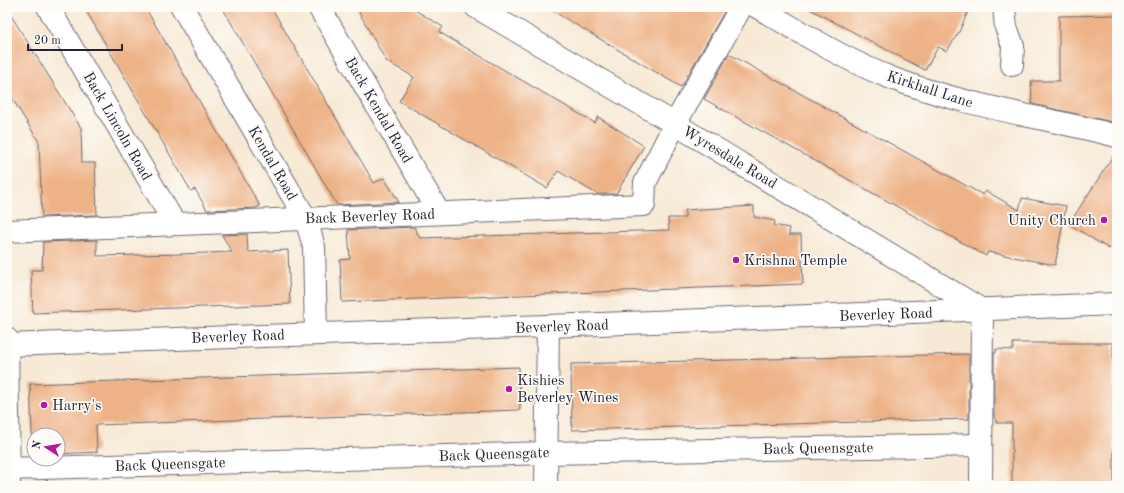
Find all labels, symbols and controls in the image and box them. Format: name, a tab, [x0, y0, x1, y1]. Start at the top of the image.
scale bar	[28, 26, 122, 52]
text: 20 m	[34, 35, 61, 47]
street label: Back Kendal Road	[341, 55, 414, 166]
street label: Kirkhall Lane	[885, 69, 975, 111]
street label: Back Lincoln Road	[80, 70, 154, 184]
street label: Kendal Road	[244, 124, 299, 204]
street label: Wyresdale Road	[679, 124, 779, 192]
street label: Back Beverley Road	[305, 208, 436, 227]
place label: Unity Church	[1008, 214, 1096, 229]
marker: Unity Church	[1099, 215, 1109, 225]
place label: Krishna Temple	[744, 254, 847, 269]
marker: Krishna Temple	[731, 255, 741, 265]
street label: Beverley Road	[839, 306, 933, 325]
street label: Beverley Road	[515, 318, 609, 337]
street label: Beverley Road	[191, 328, 285, 347]
place label: Kishies Beverley Wines	[517, 374, 619, 406]
marker: Kishies Beverley Wines	[504, 384, 514, 394]
place label: Harry's	[52, 399, 102, 414]
marker: Harry's	[39, 400, 49, 410]
north arrow	[26, 427, 66, 467]
text: N	[31, 439, 44, 450]
street label: Back Queensgate	[762, 441, 874, 458]
street label: Back Queensgate	[438, 446, 550, 465]
street label: Back Queensgate	[114, 456, 226, 475]

